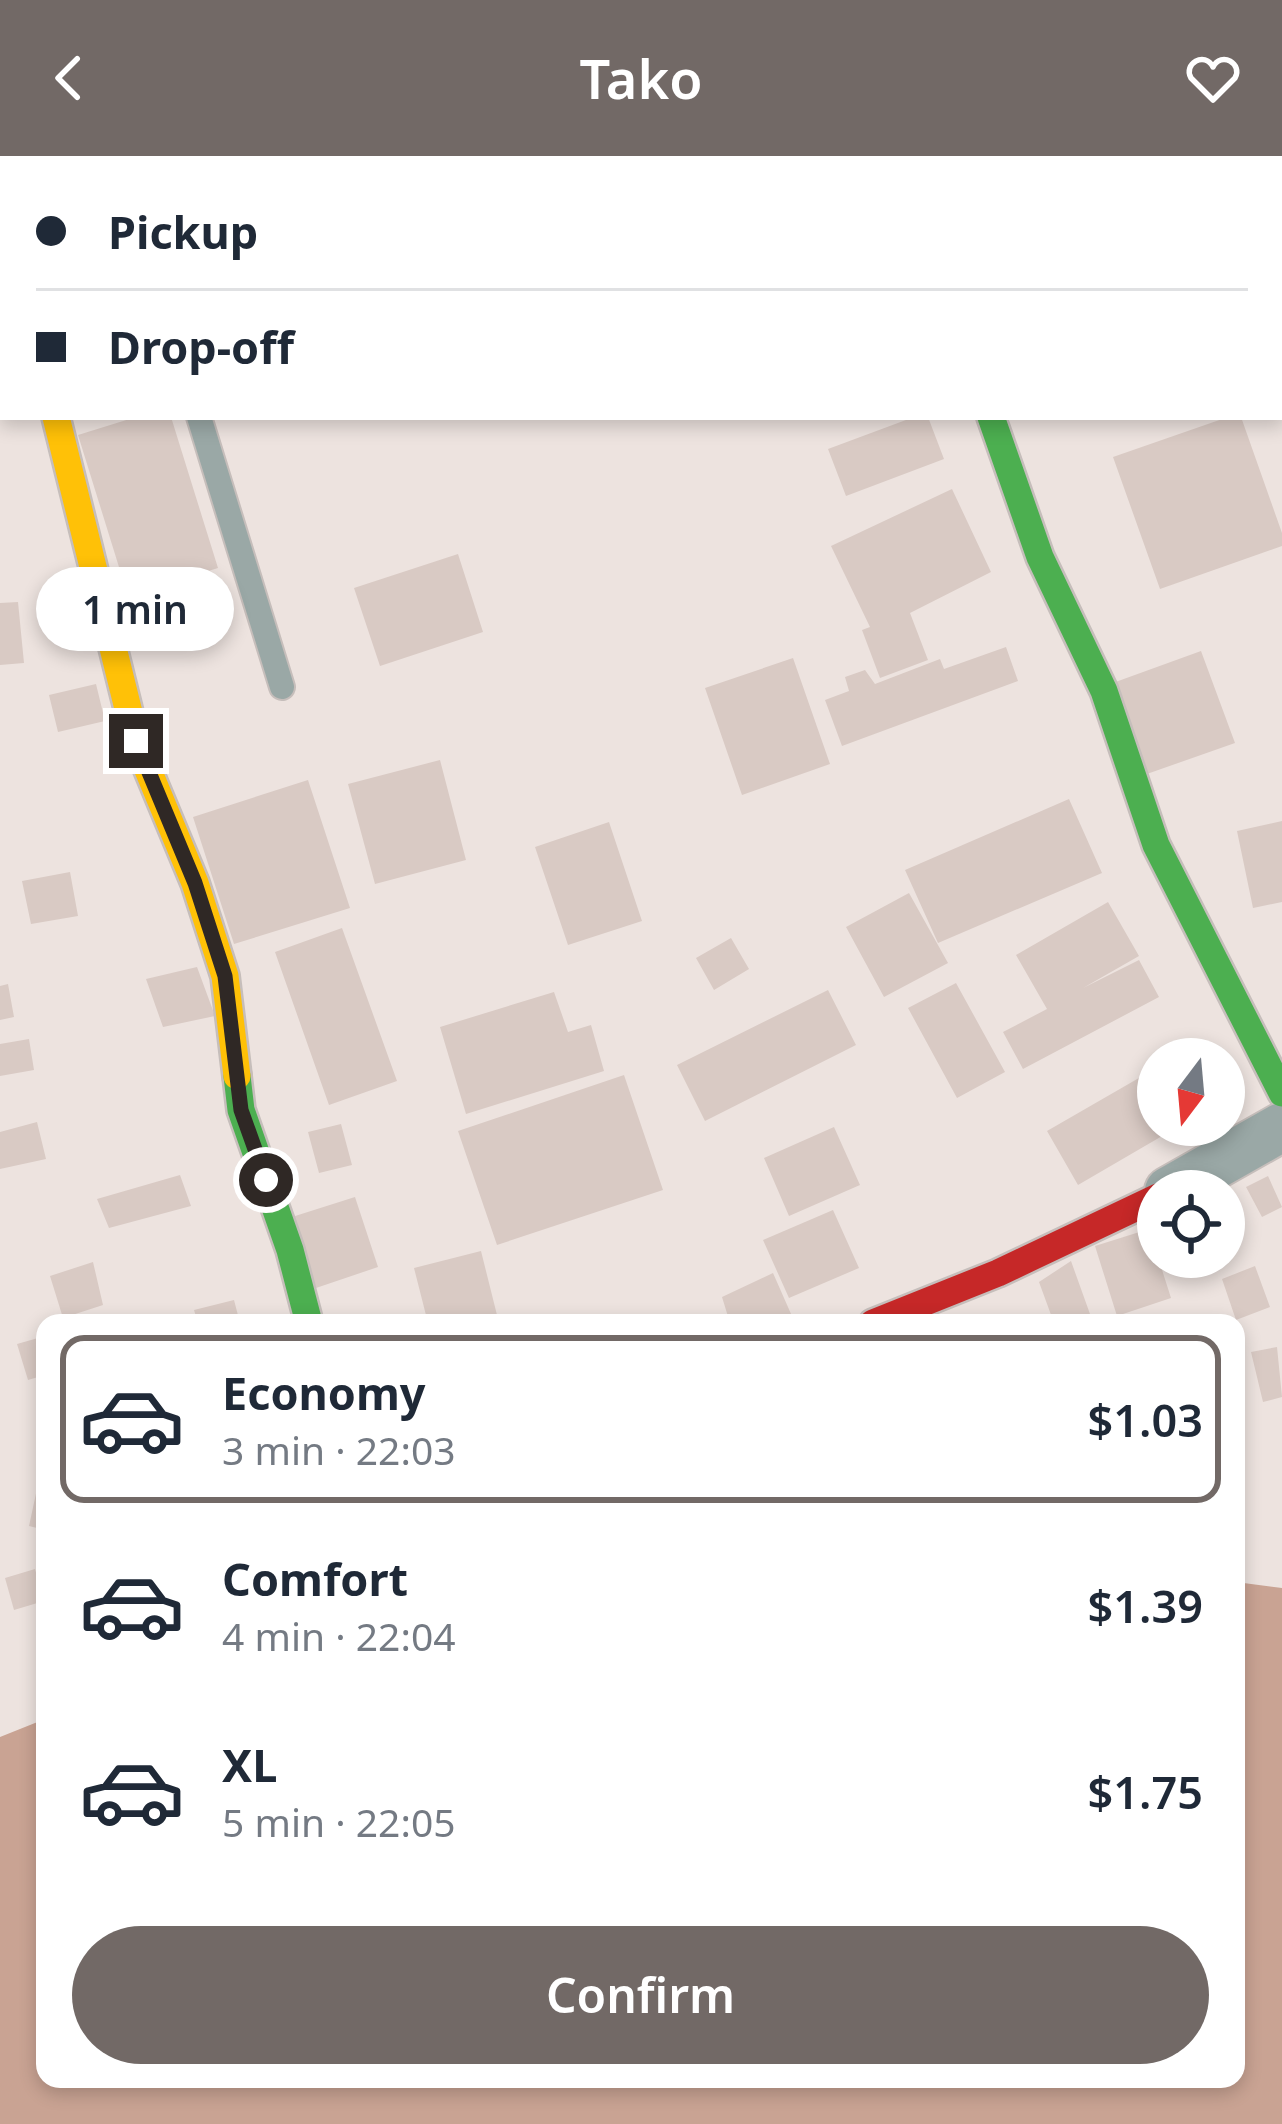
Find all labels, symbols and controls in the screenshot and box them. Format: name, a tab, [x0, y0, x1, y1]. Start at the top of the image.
text: Tako	[579, 41, 703, 115]
icon: back	[36, 45, 102, 111]
icon: heart	[1180, 45, 1246, 111]
text: Pickup	[108, 201, 258, 262]
text: Drop-off	[108, 316, 294, 377]
callout: 1 min	[37, 567, 235, 651]
text: 1 min	[82, 582, 188, 635]
route end	[109, 714, 163, 768]
north arrow	[1137, 1038, 1245, 1146]
map controls	[1137, 1038, 1245, 1278]
route start	[239, 1153, 293, 1207]
button: locate	[1137, 1170, 1245, 1278]
text: Economy	[222, 1362, 426, 1423]
icon: car	[78, 1365, 186, 1473]
text: $1.03	[1088, 1389, 1203, 1450]
text: 3 min · 22:03	[222, 1423, 456, 1476]
text: Comfort	[222, 1548, 408, 1609]
icon: car	[78, 1551, 186, 1659]
text: $1.39	[1088, 1575, 1203, 1636]
text: 4 min · 22:04	[222, 1609, 456, 1662]
text: XL	[222, 1734, 277, 1795]
icon: car	[78, 1737, 186, 1845]
text: $1.75	[1088, 1761, 1203, 1822]
text: 5 min · 22:05	[222, 1795, 456, 1848]
button: Confirm	[72, 1926, 1209, 2064]

